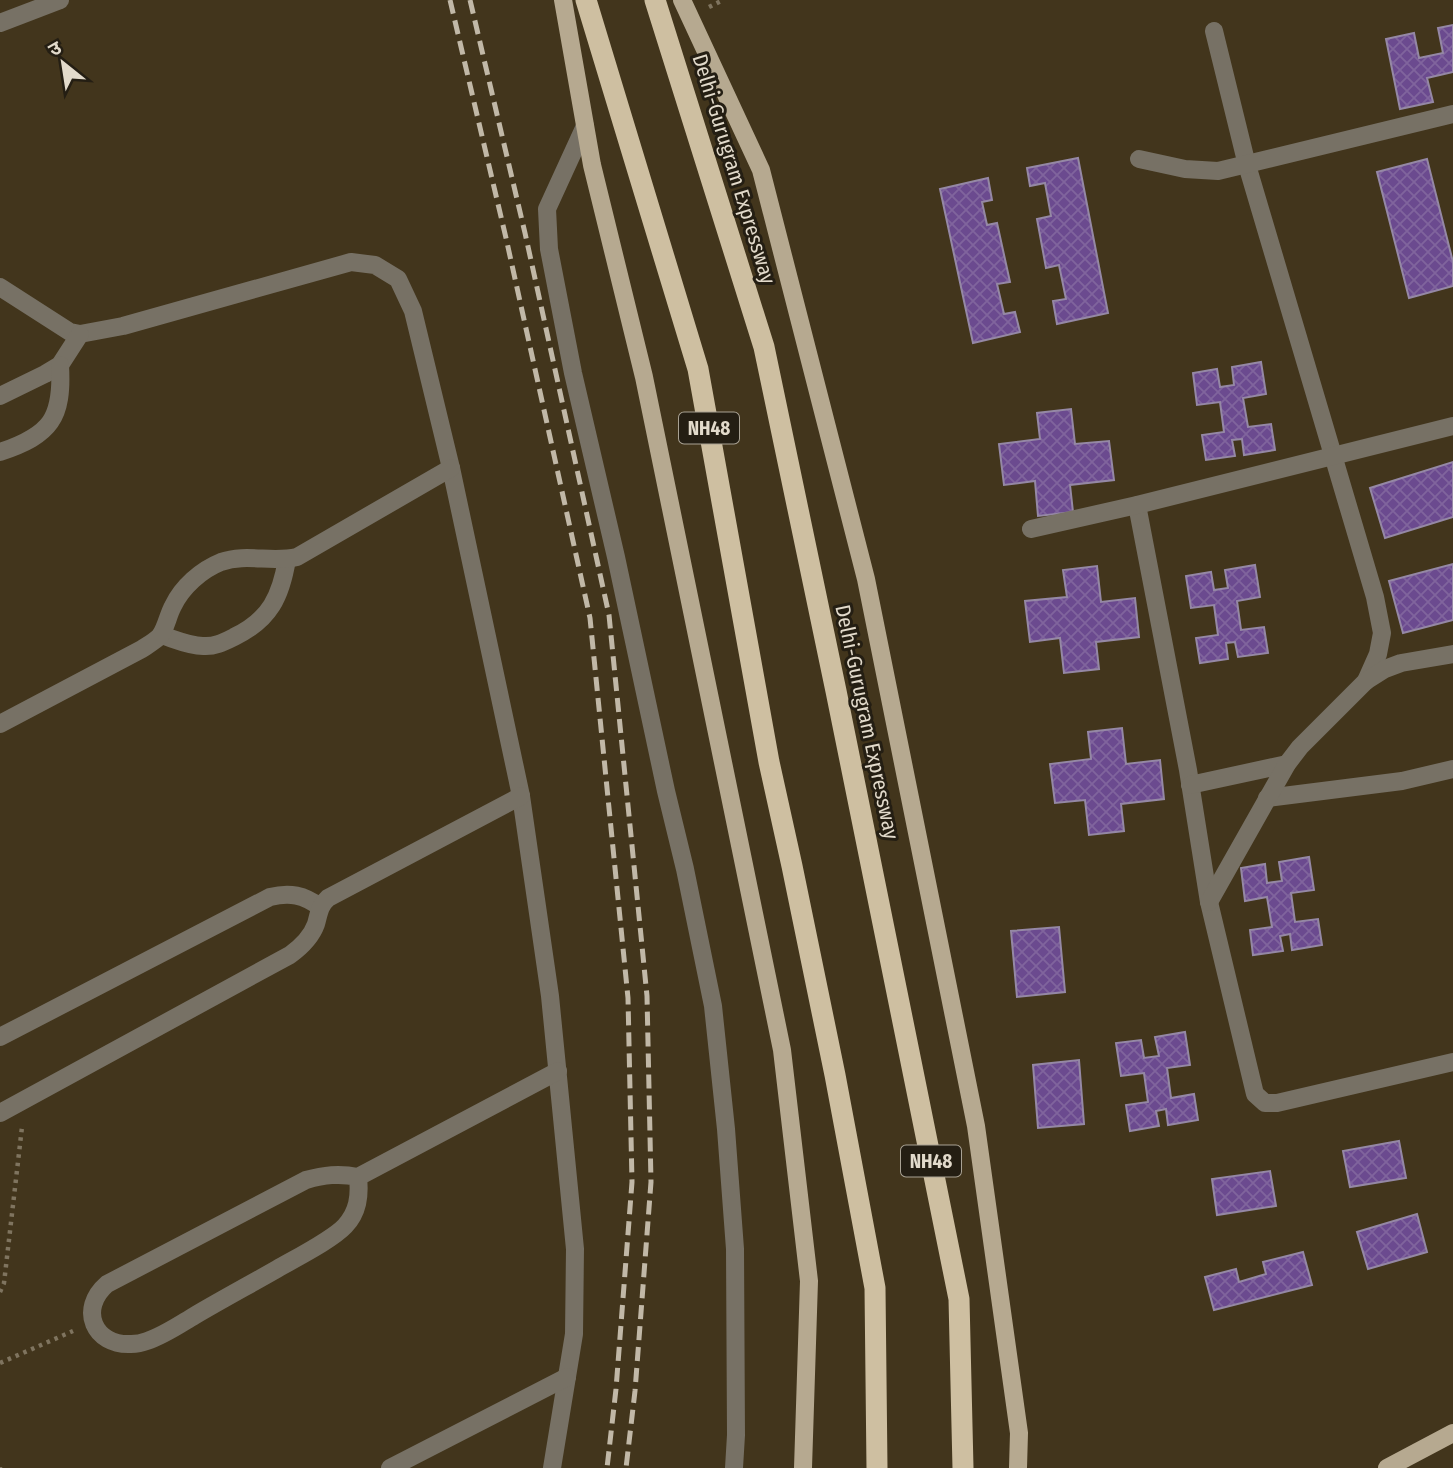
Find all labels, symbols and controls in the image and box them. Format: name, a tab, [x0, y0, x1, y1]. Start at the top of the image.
north arrow	[28, 28, 98, 98]
text: उ	[44, 36, 66, 61]
street label: Delhi-Gurugram Expressway	[687, 51, 782, 288]
road number: NH48	[679, 412, 739, 444]
street label: Delhi-Gurugram Expressway	[829, 602, 905, 842]
road number: NH48	[901, 1146, 961, 1176]

